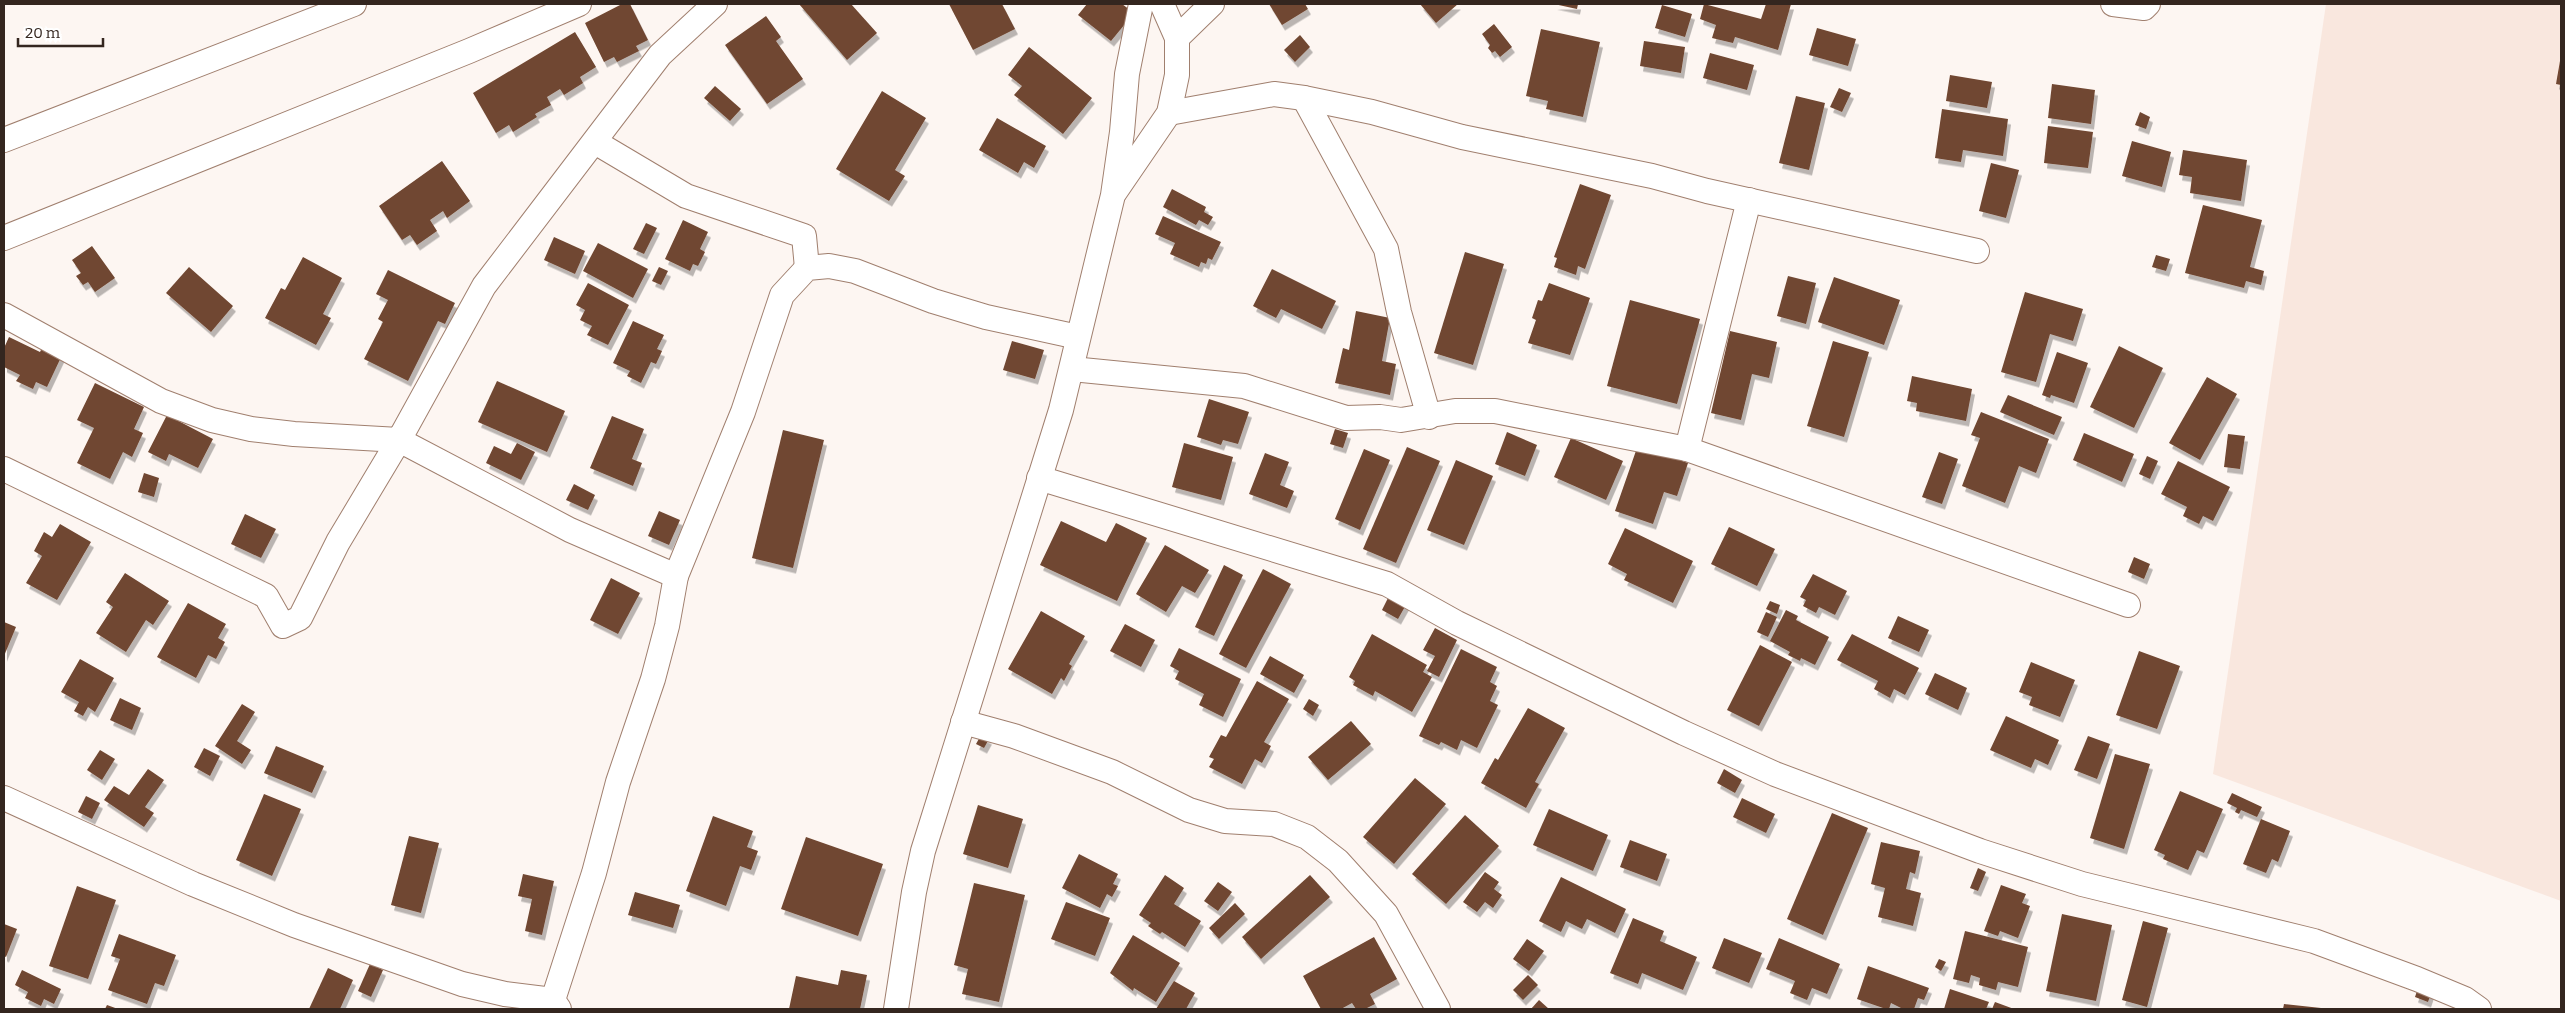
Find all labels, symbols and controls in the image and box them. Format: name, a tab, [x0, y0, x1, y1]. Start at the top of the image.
scale bar	[18, 15, 102, 47]
text: 20 m	[25, 24, 61, 42]

